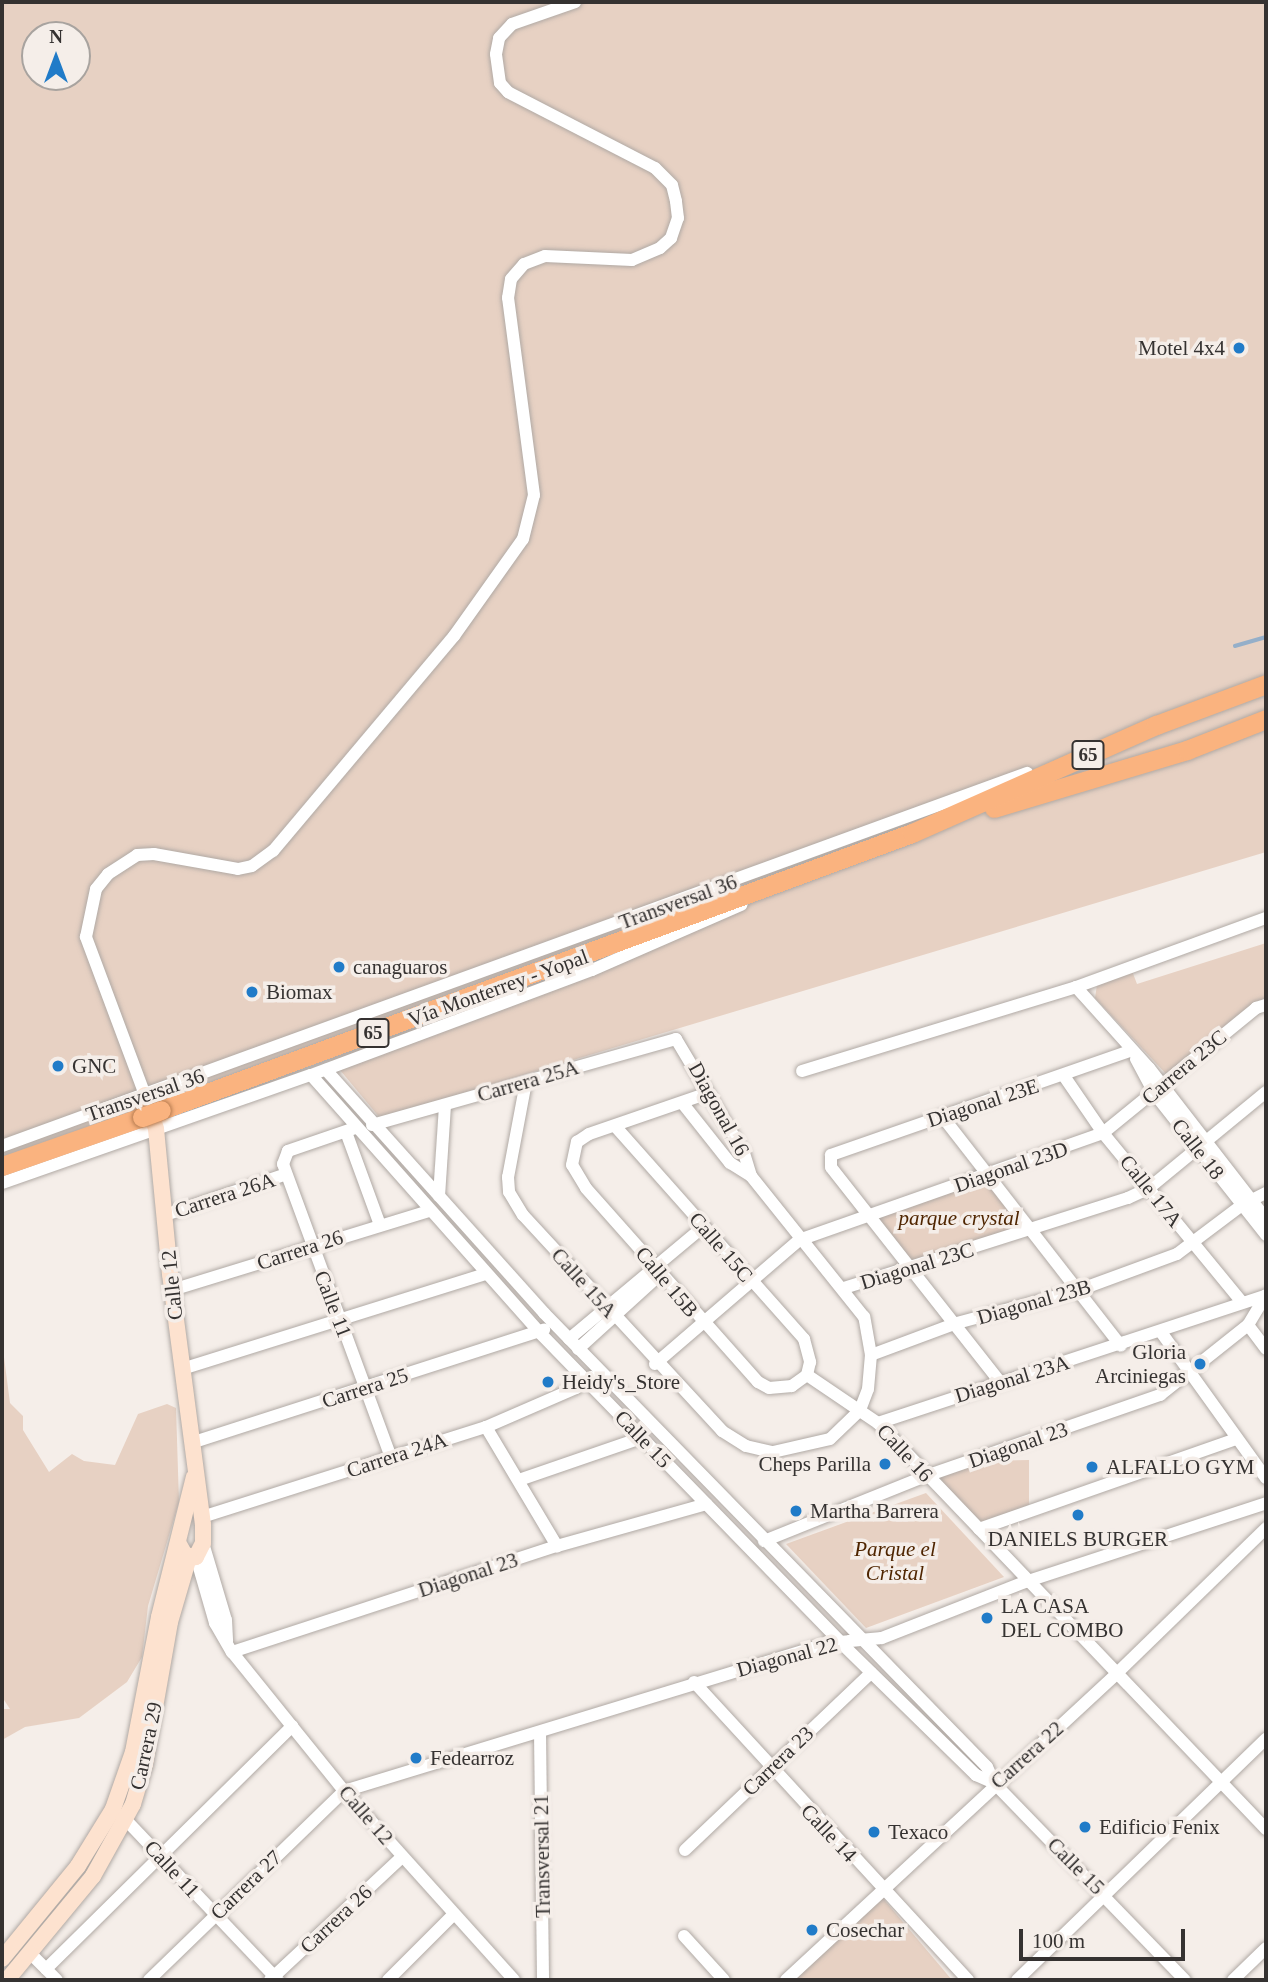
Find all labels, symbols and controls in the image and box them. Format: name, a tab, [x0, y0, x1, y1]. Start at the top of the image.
north arrow	[21, 21, 91, 91]
text: N	[49, 26, 63, 47]
place label: Motel 4x4	[1138, 335, 1225, 361]
marker: Motel 4x4	[1231, 340, 1247, 356]
road number: 65	[1070, 740, 1106, 770]
street label: Transversal 36	[616, 869, 740, 935]
street label: Vía Monterrey - Yopal	[404, 944, 592, 1032]
place label: canaguaros	[353, 954, 447, 980]
marker: canaguaros	[331, 959, 347, 975]
place label: Biomax	[266, 979, 332, 1005]
marker: Biomax	[244, 984, 260, 1000]
road number: 65	[356, 1018, 390, 1049]
street label: Carrera 23C	[1136, 1024, 1232, 1110]
place label: GNC	[72, 1053, 116, 1079]
street label: Carrera 25A	[474, 1055, 582, 1107]
marker: GNC	[50, 1058, 66, 1074]
street label: Diagonal 16	[683, 1058, 755, 1160]
street label: Transversal 36	[83, 1063, 207, 1127]
street label: Diagonal 23E	[924, 1073, 1042, 1133]
street label: Calle 18	[1166, 1113, 1230, 1185]
street label: Diagonal 23D	[951, 1136, 1071, 1198]
street label: Calle 17A	[1114, 1150, 1188, 1232]
street label: Carrera 26A	[171, 1167, 279, 1223]
park label: parque crystal	[898, 1205, 1020, 1231]
street label: Calle 15C	[684, 1207, 758, 1287]
street label: Carrera 26	[254, 1224, 346, 1276]
street label: Diagonal 23C	[857, 1237, 977, 1295]
street label: Calle 15B	[630, 1242, 704, 1322]
street label: Calle 15A	[546, 1243, 622, 1323]
street label: Calle 12	[156, 1249, 188, 1321]
street label: Calle 11	[309, 1267, 357, 1341]
street label: Diagonal 23B	[974, 1274, 1094, 1330]
place label: Gloria Arciniegas	[1095, 1339, 1186, 1389]
street label: Diagonal 23A	[952, 1350, 1072, 1408]
marker: Gloria Arciniegas	[1192, 1356, 1208, 1372]
street label: Carrera 25	[319, 1362, 411, 1414]
place label: Heidy's_Store	[562, 1369, 680, 1395]
marker: Heidy's_Store	[540, 1374, 556, 1390]
street label: Calle 15	[609, 1405, 677, 1473]
street label: Diagonal 23	[965, 1416, 1071, 1474]
street label: Calle 16	[872, 1419, 938, 1487]
street label: Carrera 24A	[343, 1427, 451, 1483]
place label: Cheps Parilla	[758, 1451, 871, 1477]
place label: ALFALLO GYM	[1106, 1454, 1254, 1480]
marker: Cheps Parilla	[877, 1456, 893, 1472]
marker: ALFALLO GYM	[1084, 1459, 1100, 1475]
place label: Martha Barrera	[810, 1498, 939, 1524]
marker: Martha Barrera	[788, 1503, 804, 1519]
marker: DANIELS BURGER	[1070, 1507, 1086, 1523]
place label: DANIELS BURGER	[988, 1526, 1168, 1552]
park label: Parque el Cristal	[854, 1536, 936, 1586]
street label: Diagonal 23	[415, 1547, 521, 1603]
place label: LA CASA DEL COMBO	[1001, 1593, 1124, 1643]
marker: LA CASA DEL COMBO	[979, 1610, 995, 1626]
street label: Diagonal 22	[734, 1631, 840, 1683]
street label: Carrera 29	[124, 1700, 168, 1792]
street label: Carrera 22	[985, 1716, 1069, 1794]
street label: Carrera 23	[737, 1721, 819, 1801]
place label: Fedearroz	[430, 1745, 514, 1771]
marker: Fedearroz	[408, 1750, 424, 1766]
street label: Calle 12	[333, 1780, 399, 1850]
street label: Transversal 21	[528, 1794, 556, 1918]
street label: Calle 14	[796, 1799, 862, 1867]
place label: Edificio Fenix	[1099, 1814, 1220, 1840]
place label: Texaco	[888, 1819, 948, 1845]
marker: Edificio Fenix	[1077, 1819, 1093, 1835]
marker: Texaco	[866, 1824, 882, 1840]
street label: Calle 15	[1042, 1832, 1110, 1900]
street label: Calle 11	[139, 1835, 205, 1903]
street label: Carrera 27	[205, 1845, 287, 1925]
street label: Carrera 26	[295, 1879, 377, 1959]
scale bar	[1023, 1916, 1189, 1960]
place label: Cosechar	[826, 1917, 904, 1943]
marker: Cosechar	[804, 1922, 820, 1938]
text: 100 m	[1032, 1929, 1085, 1953]

